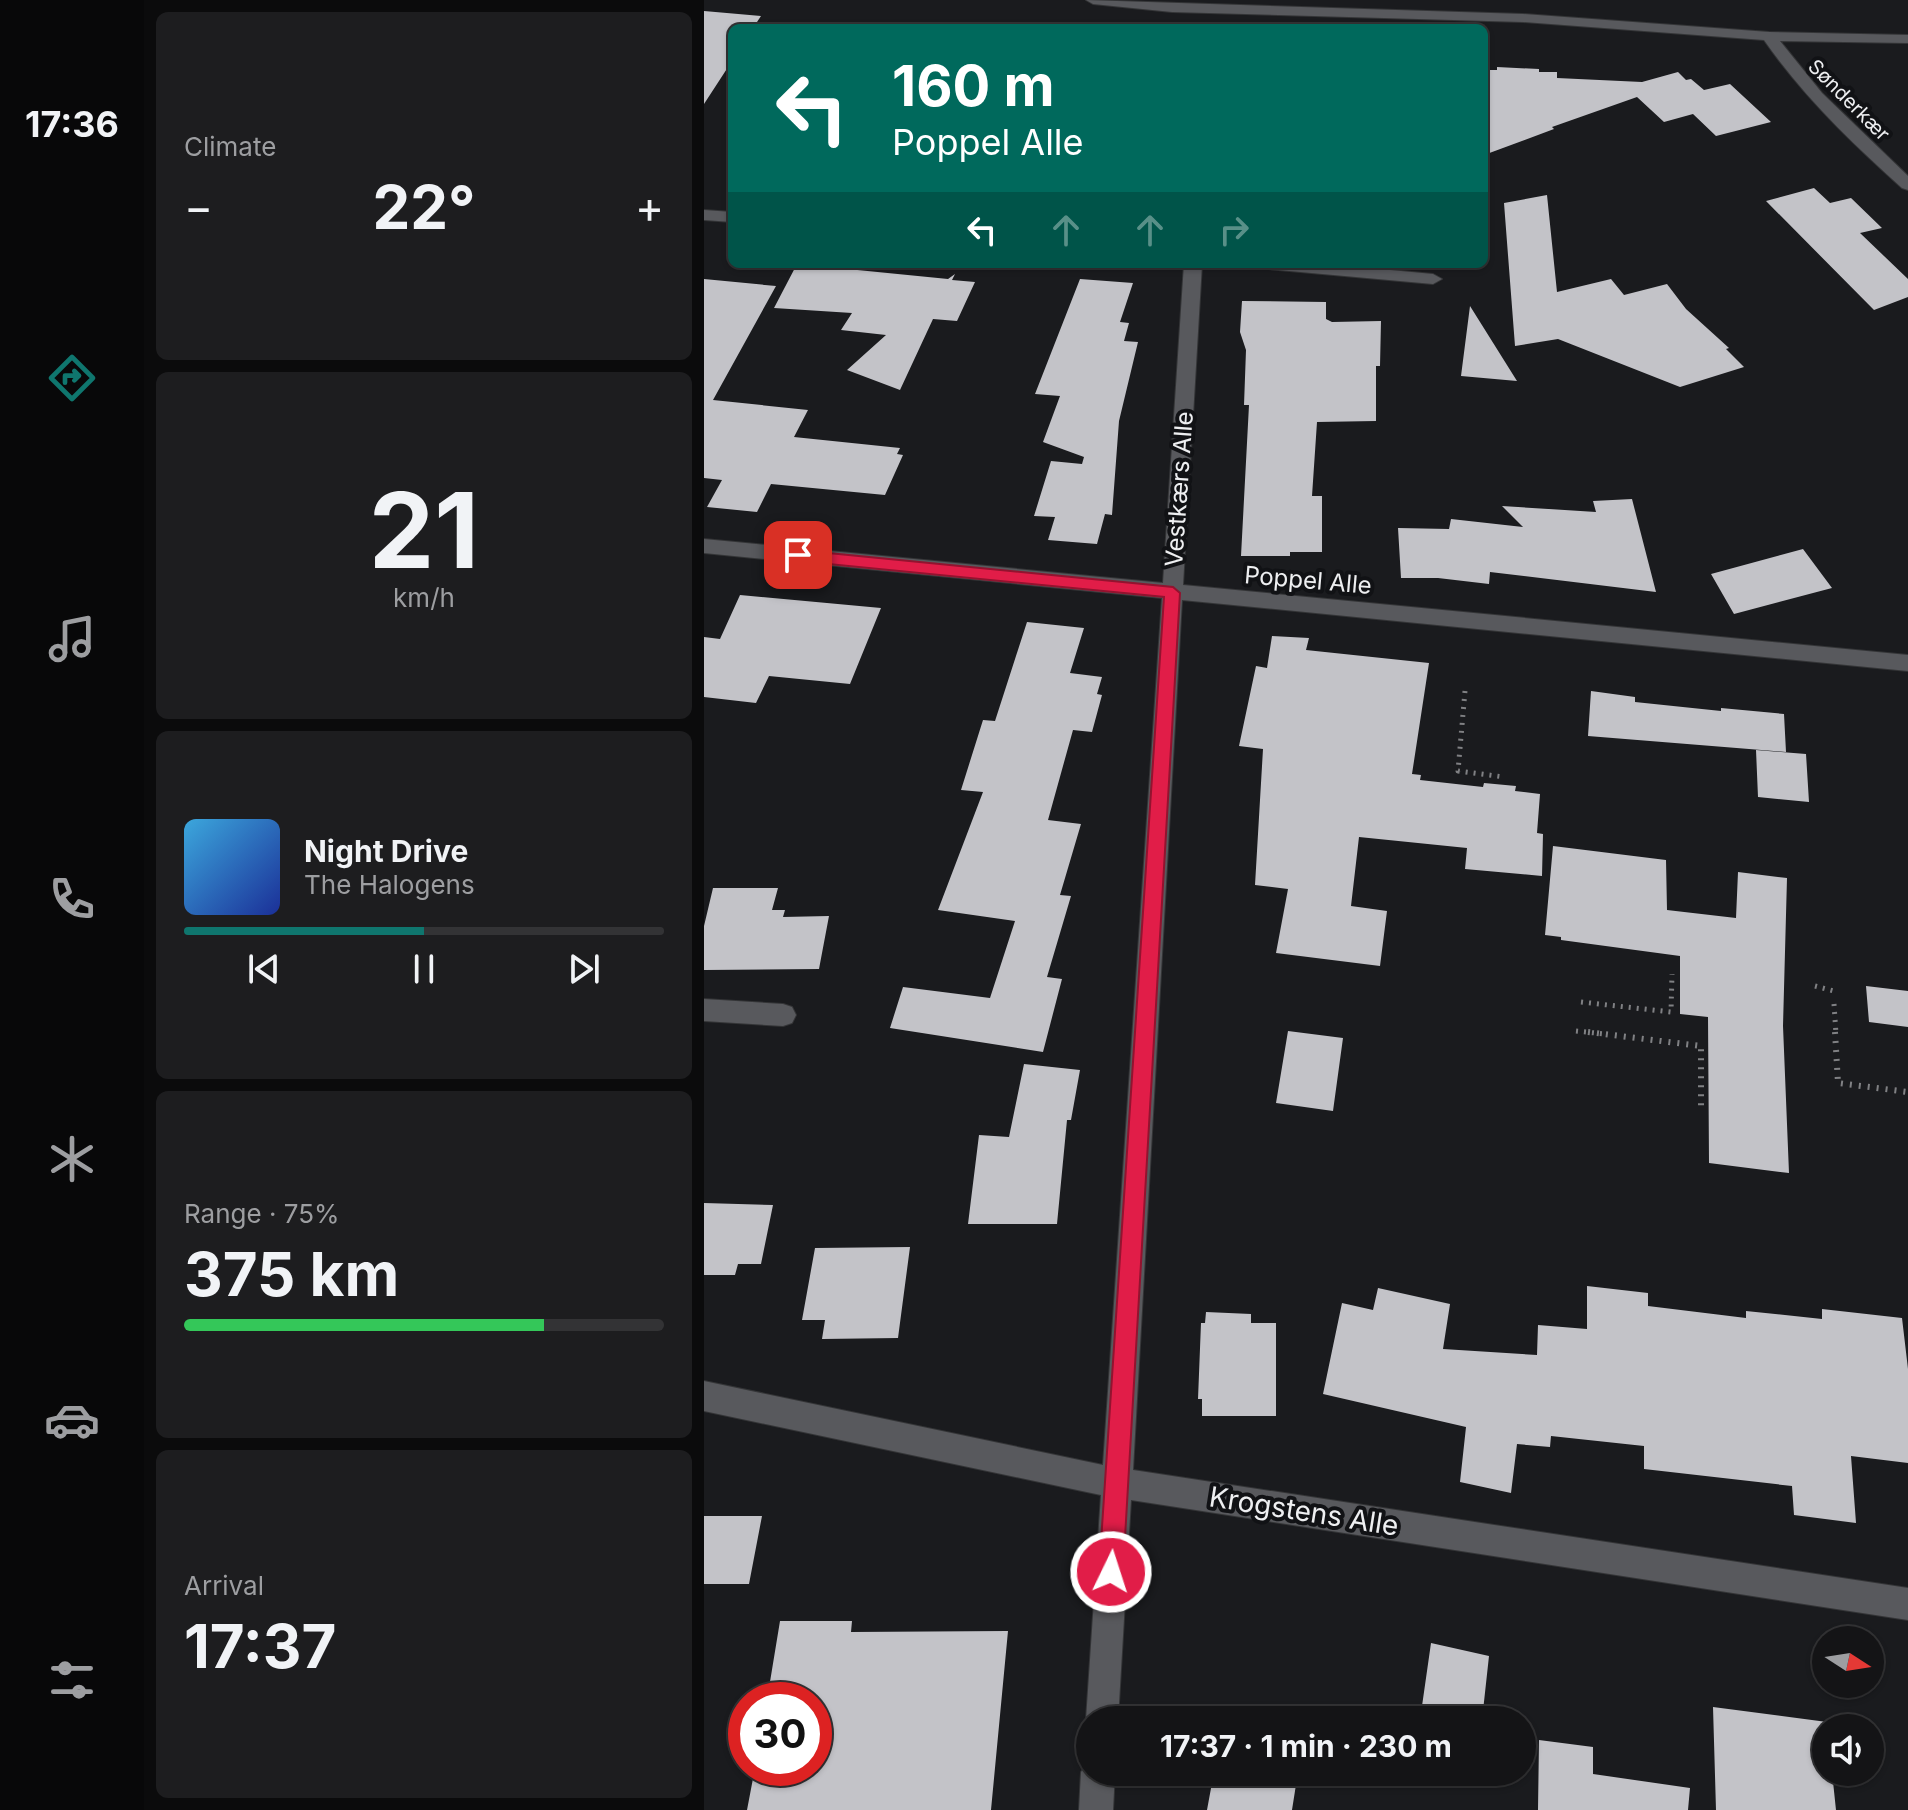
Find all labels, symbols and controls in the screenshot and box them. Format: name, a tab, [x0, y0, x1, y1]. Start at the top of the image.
text: 160 m	[892, 52, 1055, 120]
street label: Sønderkær	[1803, 54, 1895, 146]
icon: left	[760, 56, 864, 160]
text: 17:36	[25, 102, 119, 146]
text: Poppel Alle	[892, 120, 1084, 164]
text: Climate	[184, 131, 276, 162]
text: 22°	[372, 171, 476, 243]
text: −	[184, 180, 213, 234]
text: +	[635, 180, 664, 234]
icon: left	[960, 208, 1004, 252]
icon: ahead	[1044, 208, 1088, 252]
icon: ahead	[1128, 208, 1172, 252]
icon: right	[1212, 208, 1256, 252]
icon: directions	[44, 350, 100, 406]
street label: Vestkærs Alle	[1159, 410, 1199, 568]
text: 21	[369, 467, 479, 593]
pin	[764, 521, 832, 589]
icon: arrive	[776, 533, 820, 577]
street label: Poppel Alle	[1243, 560, 1373, 600]
text: km/h	[393, 582, 455, 613]
icon: music	[44, 611, 100, 667]
text: Night Drive	[304, 833, 468, 869]
text: The Halogens	[304, 869, 475, 900]
icon: phone	[44, 871, 100, 927]
icon: previous	[242, 947, 286, 991]
icon: pause	[402, 947, 446, 991]
icon: next	[562, 947, 606, 991]
icon: climate	[44, 1131, 100, 1187]
text: Range · 75%	[184, 1198, 340, 1229]
text: 375 km	[184, 1238, 399, 1310]
icon: car	[44, 1392, 100, 1448]
street label: Krogstens Alle	[1207, 1479, 1401, 1543]
position arrow	[1069, 1530, 1153, 1614]
text: Arrival	[184, 1570, 264, 1601]
text: 17:37	[184, 1610, 336, 1682]
north arrow	[1812, 1626, 1884, 1698]
map controls	[1812, 1626, 1884, 1786]
icon: filters	[44, 1652, 100, 1708]
speed limit sign: 30	[728, 1682, 832, 1786]
button: sound	[1812, 1714, 1884, 1786]
text: 17:37 · 1 min · 230 m	[1160, 1728, 1452, 1764]

